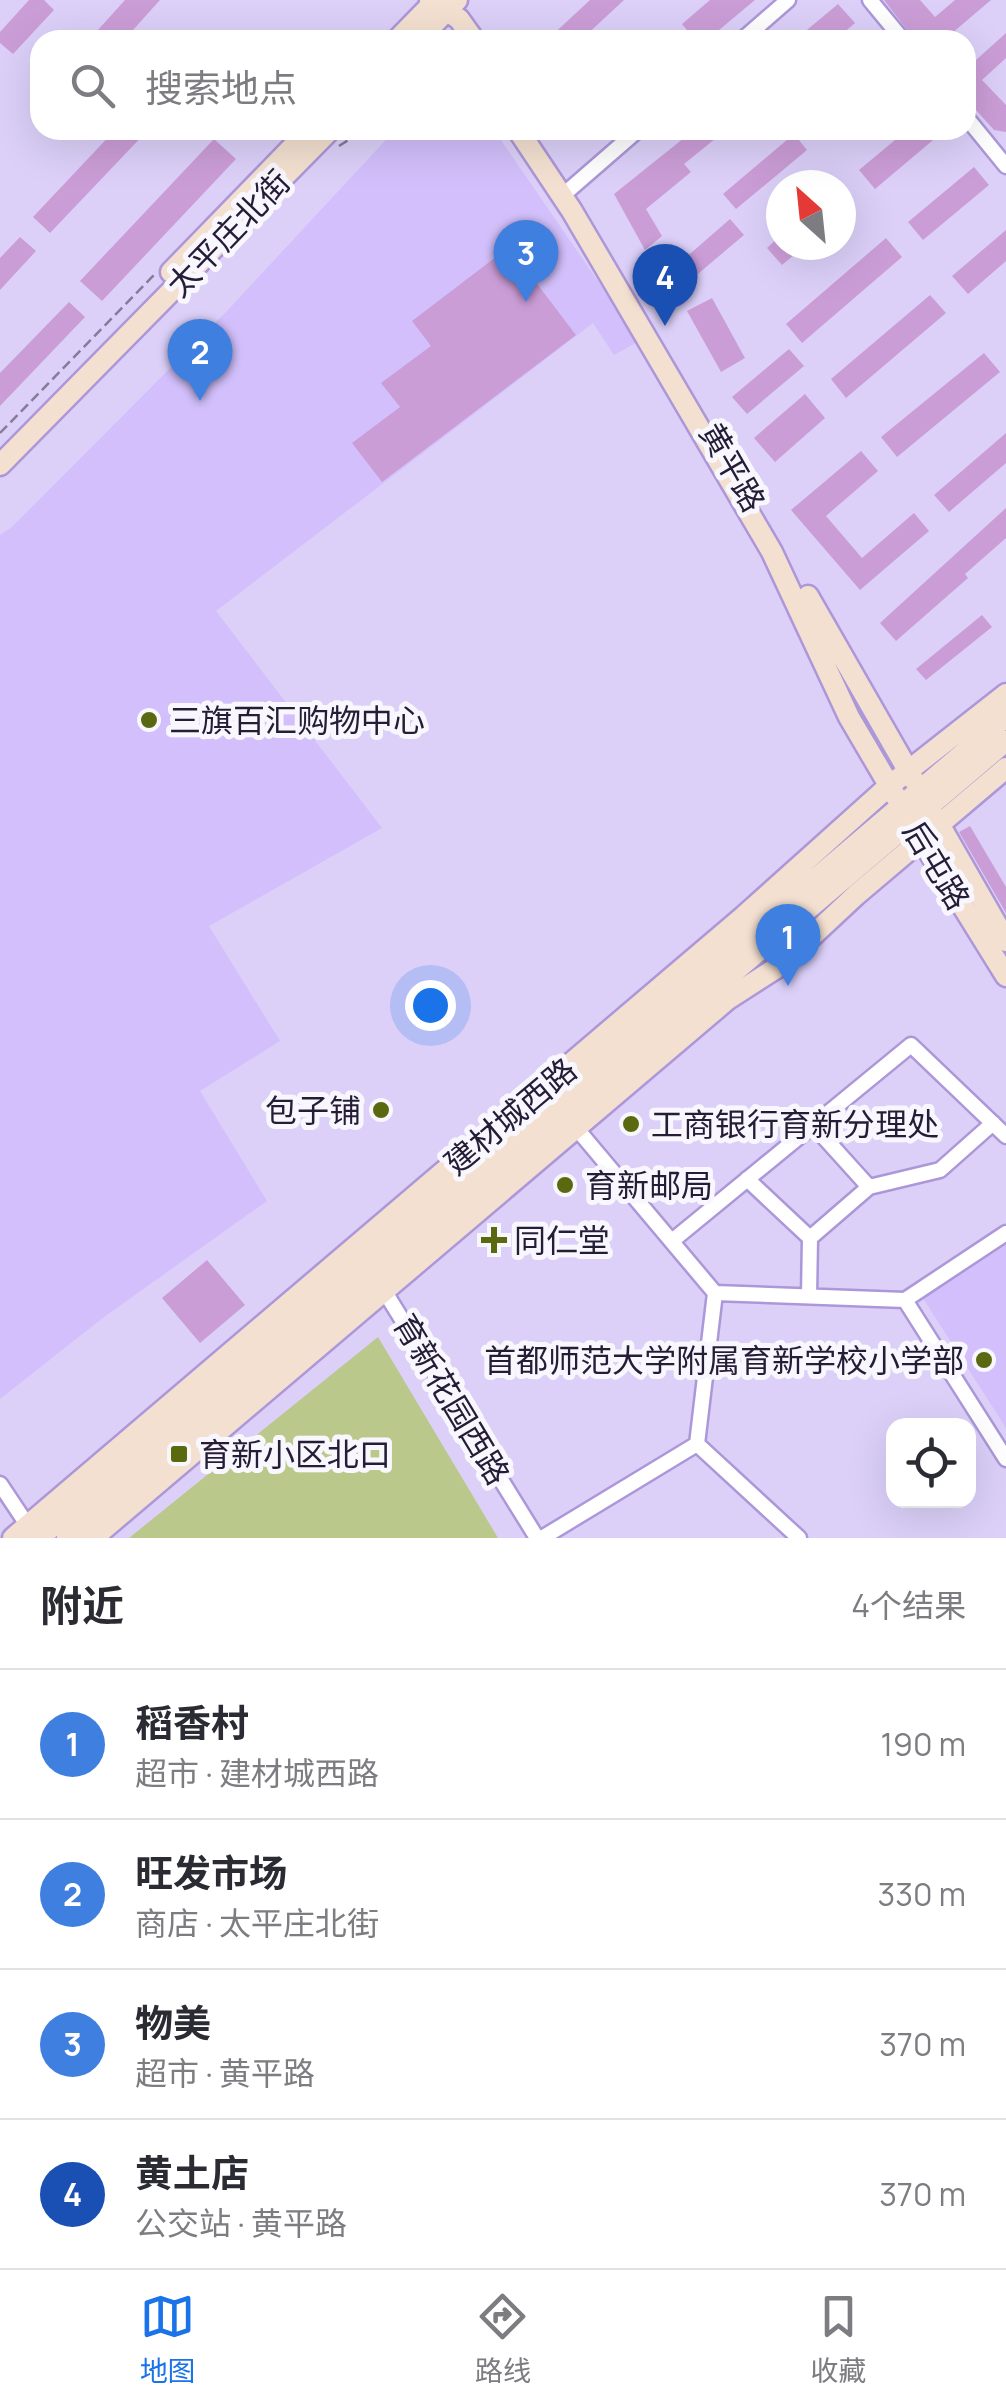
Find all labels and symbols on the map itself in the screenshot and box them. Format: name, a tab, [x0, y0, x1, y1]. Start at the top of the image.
street label: 太平庄北街	[157, 160, 299, 306]
north arrow	[766, 170, 856, 260]
pin: 3	[494, 220, 558, 302]
pin: 4	[632, 244, 698, 326]
pin: 2	[168, 318, 232, 401]
street label: 黄平路	[690, 414, 776, 520]
place label: 三旗百汇购物中心	[169, 698, 425, 742]
marker: 三旗百汇购物中心	[138, 709, 160, 731]
street label: 后屯路	[893, 813, 981, 917]
pin: 1	[756, 904, 820, 986]
your location	[405, 980, 456, 1031]
street label: 建材城西路	[435, 1048, 585, 1184]
place label: 包子铺	[265, 1088, 361, 1132]
marker: 包子铺	[370, 1099, 392, 1121]
place label: 工商银行育新分理处	[651, 1102, 939, 1146]
marker: 工商银行育新分理处	[620, 1113, 642, 1135]
place label: 育新邮局	[585, 1163, 713, 1207]
marker: 育新邮局	[554, 1174, 576, 1196]
place label: 同仁堂	[514, 1218, 610, 1262]
marker: 同仁堂	[483, 1229, 505, 1251]
street label: 育新花园西路	[384, 1305, 520, 1493]
place label: 首都师范大学附属育新学校小学部	[484, 1338, 964, 1382]
marker: 首都师范大学附属育新学校小学部	[973, 1349, 995, 1371]
place label: 育新小区北口	[199, 1432, 391, 1476]
marker: 育新小区北口	[168, 1443, 190, 1465]

